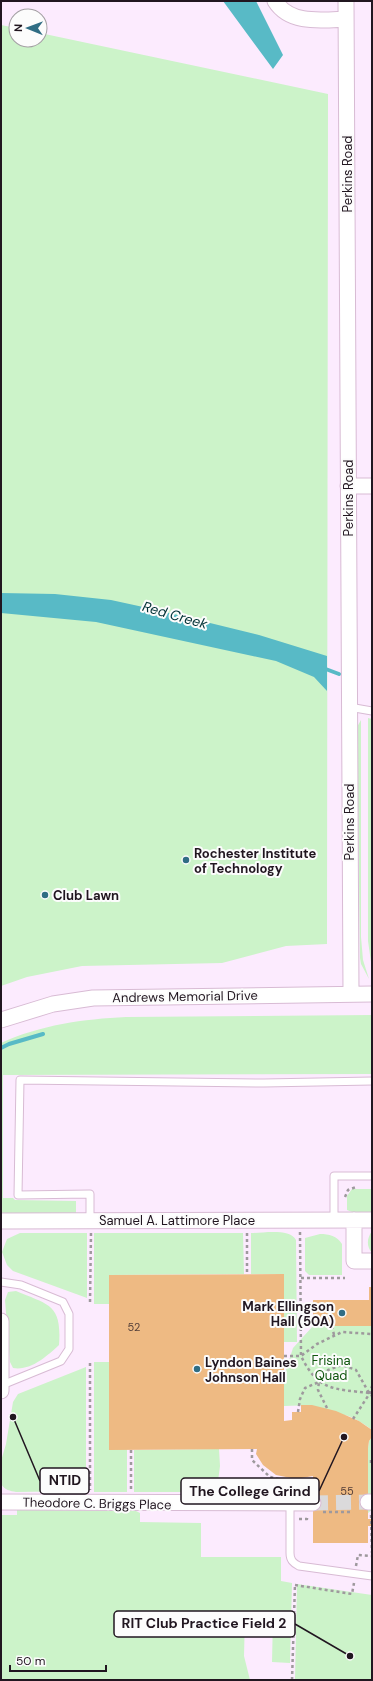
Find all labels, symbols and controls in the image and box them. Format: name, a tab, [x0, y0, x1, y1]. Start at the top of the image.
north arrow	[8, 8, 48, 48]
text: N	[11, 24, 25, 32]
street label: Perkins Road	[339, 136, 356, 212]
street label: Perkins Road	[340, 460, 357, 536]
water label: Red Creek	[140, 597, 210, 633]
street label: Perkins Road	[341, 784, 358, 860]
place label: Rochester Institute of Technology	[194, 845, 316, 877]
marker: Rochester Institute of Technology	[181, 855, 191, 865]
place label: Club Lawn	[53, 887, 119, 904]
marker: Club Lawn	[40, 890, 50, 900]
street label: Andrews Memorial Drive	[112, 987, 258, 1006]
street label: Samuel A. Lattimore Place	[99, 1212, 255, 1229]
place label: Mark Ellingson Hall (50A)	[242, 1298, 334, 1330]
marker: Mark Ellingson Hall (50A)	[337, 1308, 347, 1318]
house number: 52	[128, 1320, 140, 1334]
park label: Frisina Quad	[311, 1352, 351, 1384]
place label: Lyndon Baines Johnson Hall	[205, 1354, 297, 1386]
marker: Lyndon Baines Johnson Hall	[192, 1364, 202, 1374]
callout: NTID	[40, 1468, 89, 1494]
text: NTID	[49, 1471, 81, 1489]
callout: The College Grind	[181, 1478, 319, 1504]
text: The College Grind	[189, 1482, 311, 1500]
house number: 55	[340, 1484, 354, 1498]
street label: Theodore C. Briggs Place	[22, 1494, 172, 1513]
callout: RIT Club Practice Field 2	[114, 1611, 295, 1637]
text: RIT Club Practice Field 2	[122, 1614, 286, 1632]
scale bar	[10, 1647, 106, 1673]
text: 50 m	[16, 1653, 45, 1669]

